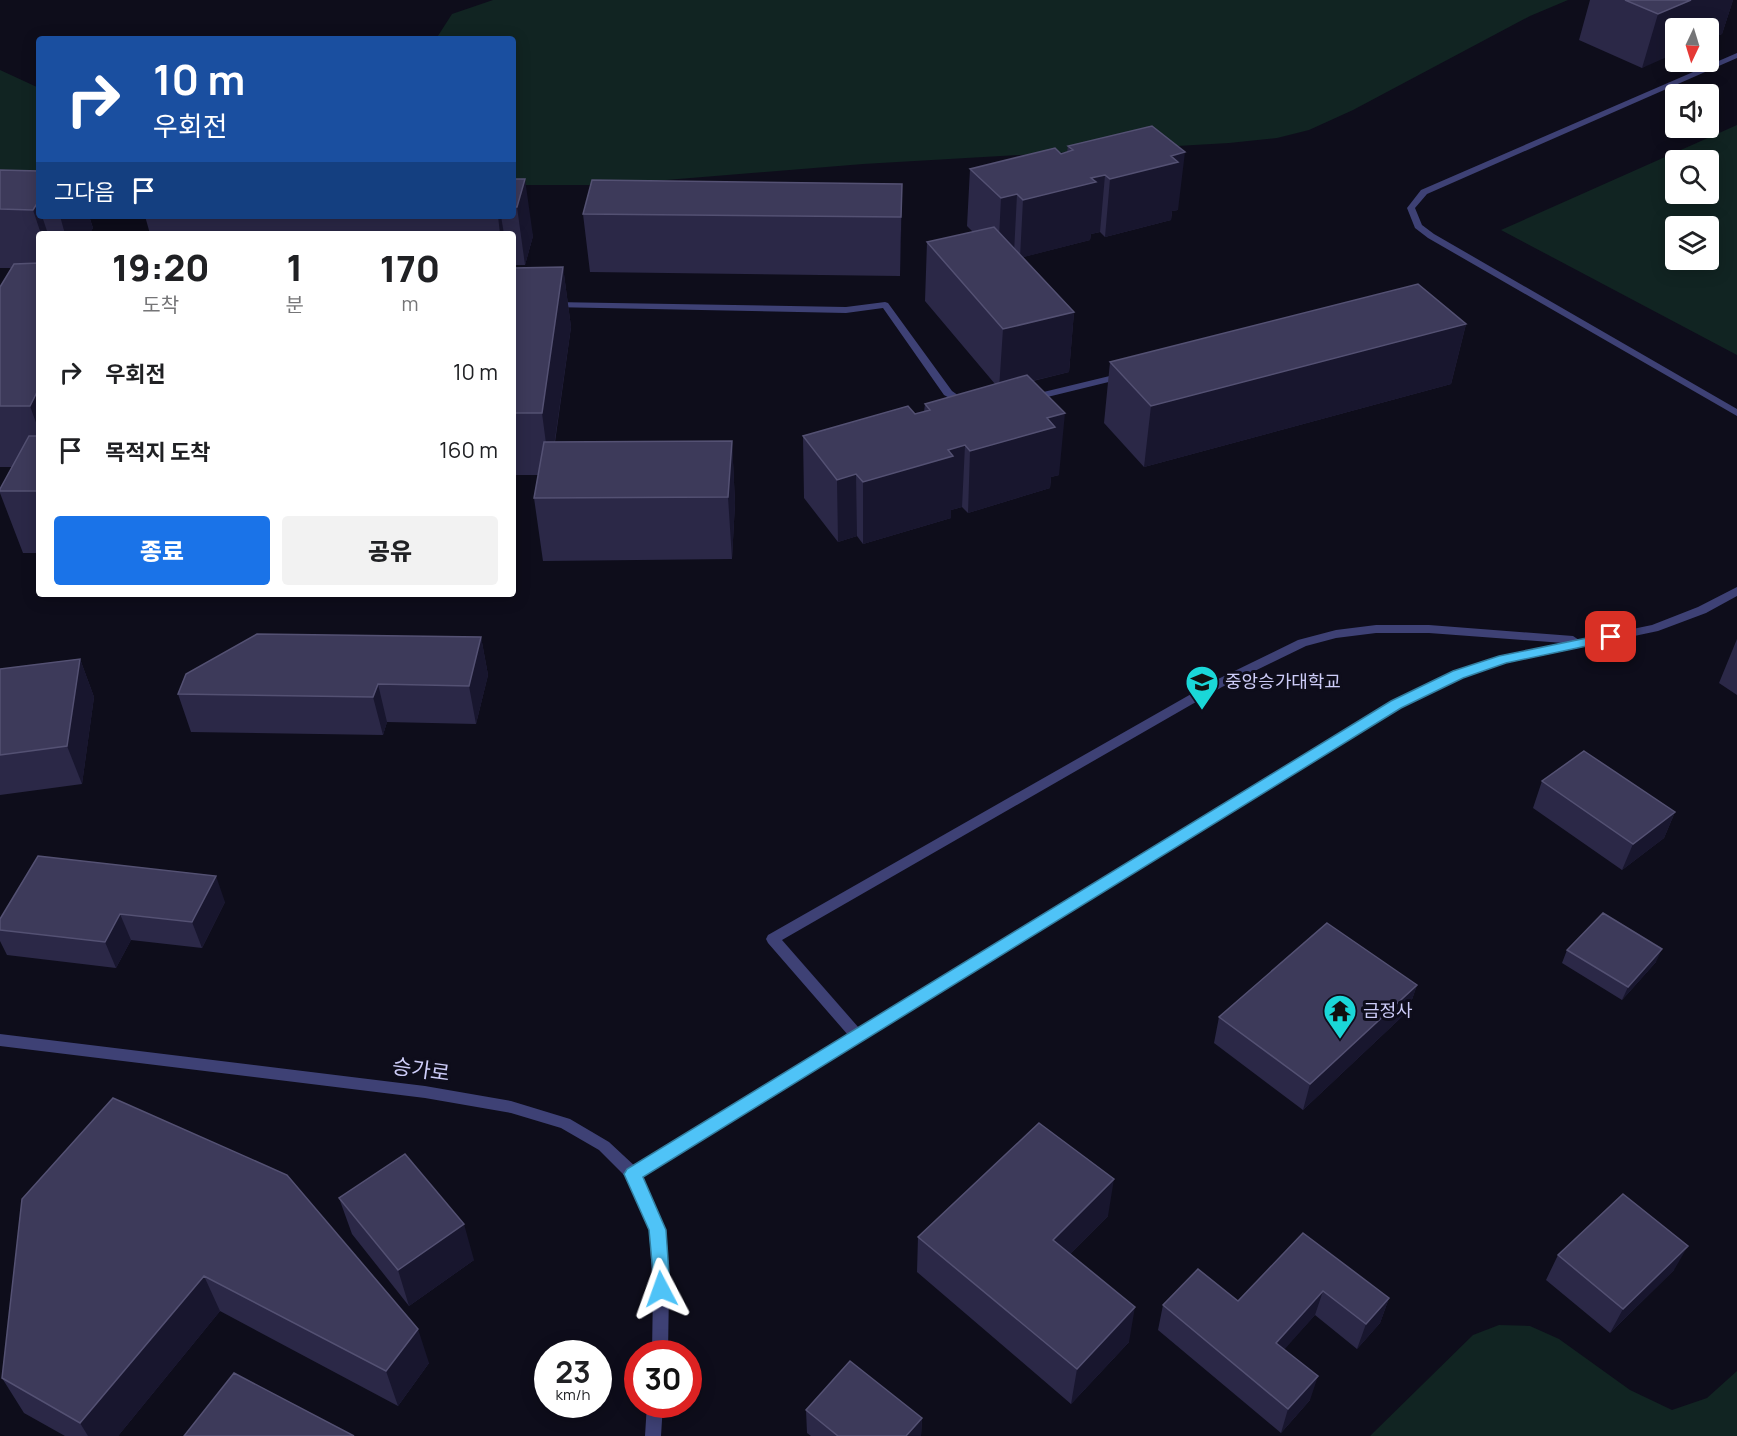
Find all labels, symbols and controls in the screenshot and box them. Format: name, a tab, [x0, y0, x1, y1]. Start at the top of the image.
north arrow	[1665, 18, 1719, 72]
map controls	[1665, 18, 1719, 270]
text: 10 m	[153, 50, 245, 108]
icon: right	[54, 60, 132, 138]
button: sound	[1665, 84, 1719, 138]
text: 우회전	[153, 107, 228, 144]
button: search	[1665, 150, 1719, 204]
icon: arrive	[127, 174, 160, 207]
text: 그다음	[54, 177, 115, 207]
button: layers	[1665, 216, 1719, 270]
text: 19:20	[112, 243, 210, 292]
text: 1	[287, 243, 303, 292]
text: 170	[380, 244, 440, 293]
text: m	[401, 290, 418, 317]
text: 도착	[142, 291, 179, 318]
text: 분	[285, 291, 304, 318]
icon: right	[54, 356, 87, 389]
text: 10 m	[453, 357, 498, 387]
text: 우회전	[105, 359, 166, 389]
icon: arrive	[54, 434, 87, 467]
text: 160 m	[439, 435, 498, 465]
text: 목적지 도착	[105, 437, 211, 467]
button: 종료	[54, 516, 270, 585]
button: 공유	[282, 516, 498, 585]
pin	[1585, 611, 1636, 662]
icon: arrive	[1594, 620, 1627, 653]
school or university icon: 중앙승가대학교	[1184, 664, 1220, 711]
place label: 중앙승가대학교	[1225, 669, 1341, 693]
temple icon: 금정사	[1322, 993, 1358, 1040]
place label: 금정사	[1363, 998, 1413, 1022]
street label: 승가로	[390, 1051, 452, 1087]
position arrow	[629, 1257, 693, 1321]
speed limit sign: 30	[624, 1340, 702, 1418]
text: 23	[555, 1351, 591, 1392]
text: km/h	[556, 1384, 590, 1405]

